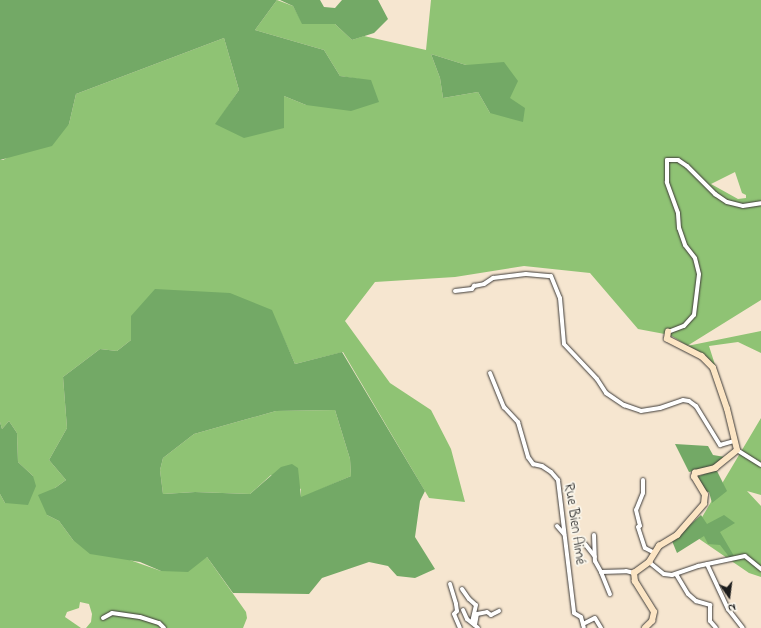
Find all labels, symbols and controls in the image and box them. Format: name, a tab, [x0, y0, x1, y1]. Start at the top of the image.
street label: Rue Bien Aimé	[560, 482, 588, 566]
north arrow	[709, 576, 749, 616]
text: N	[726, 599, 737, 616]

